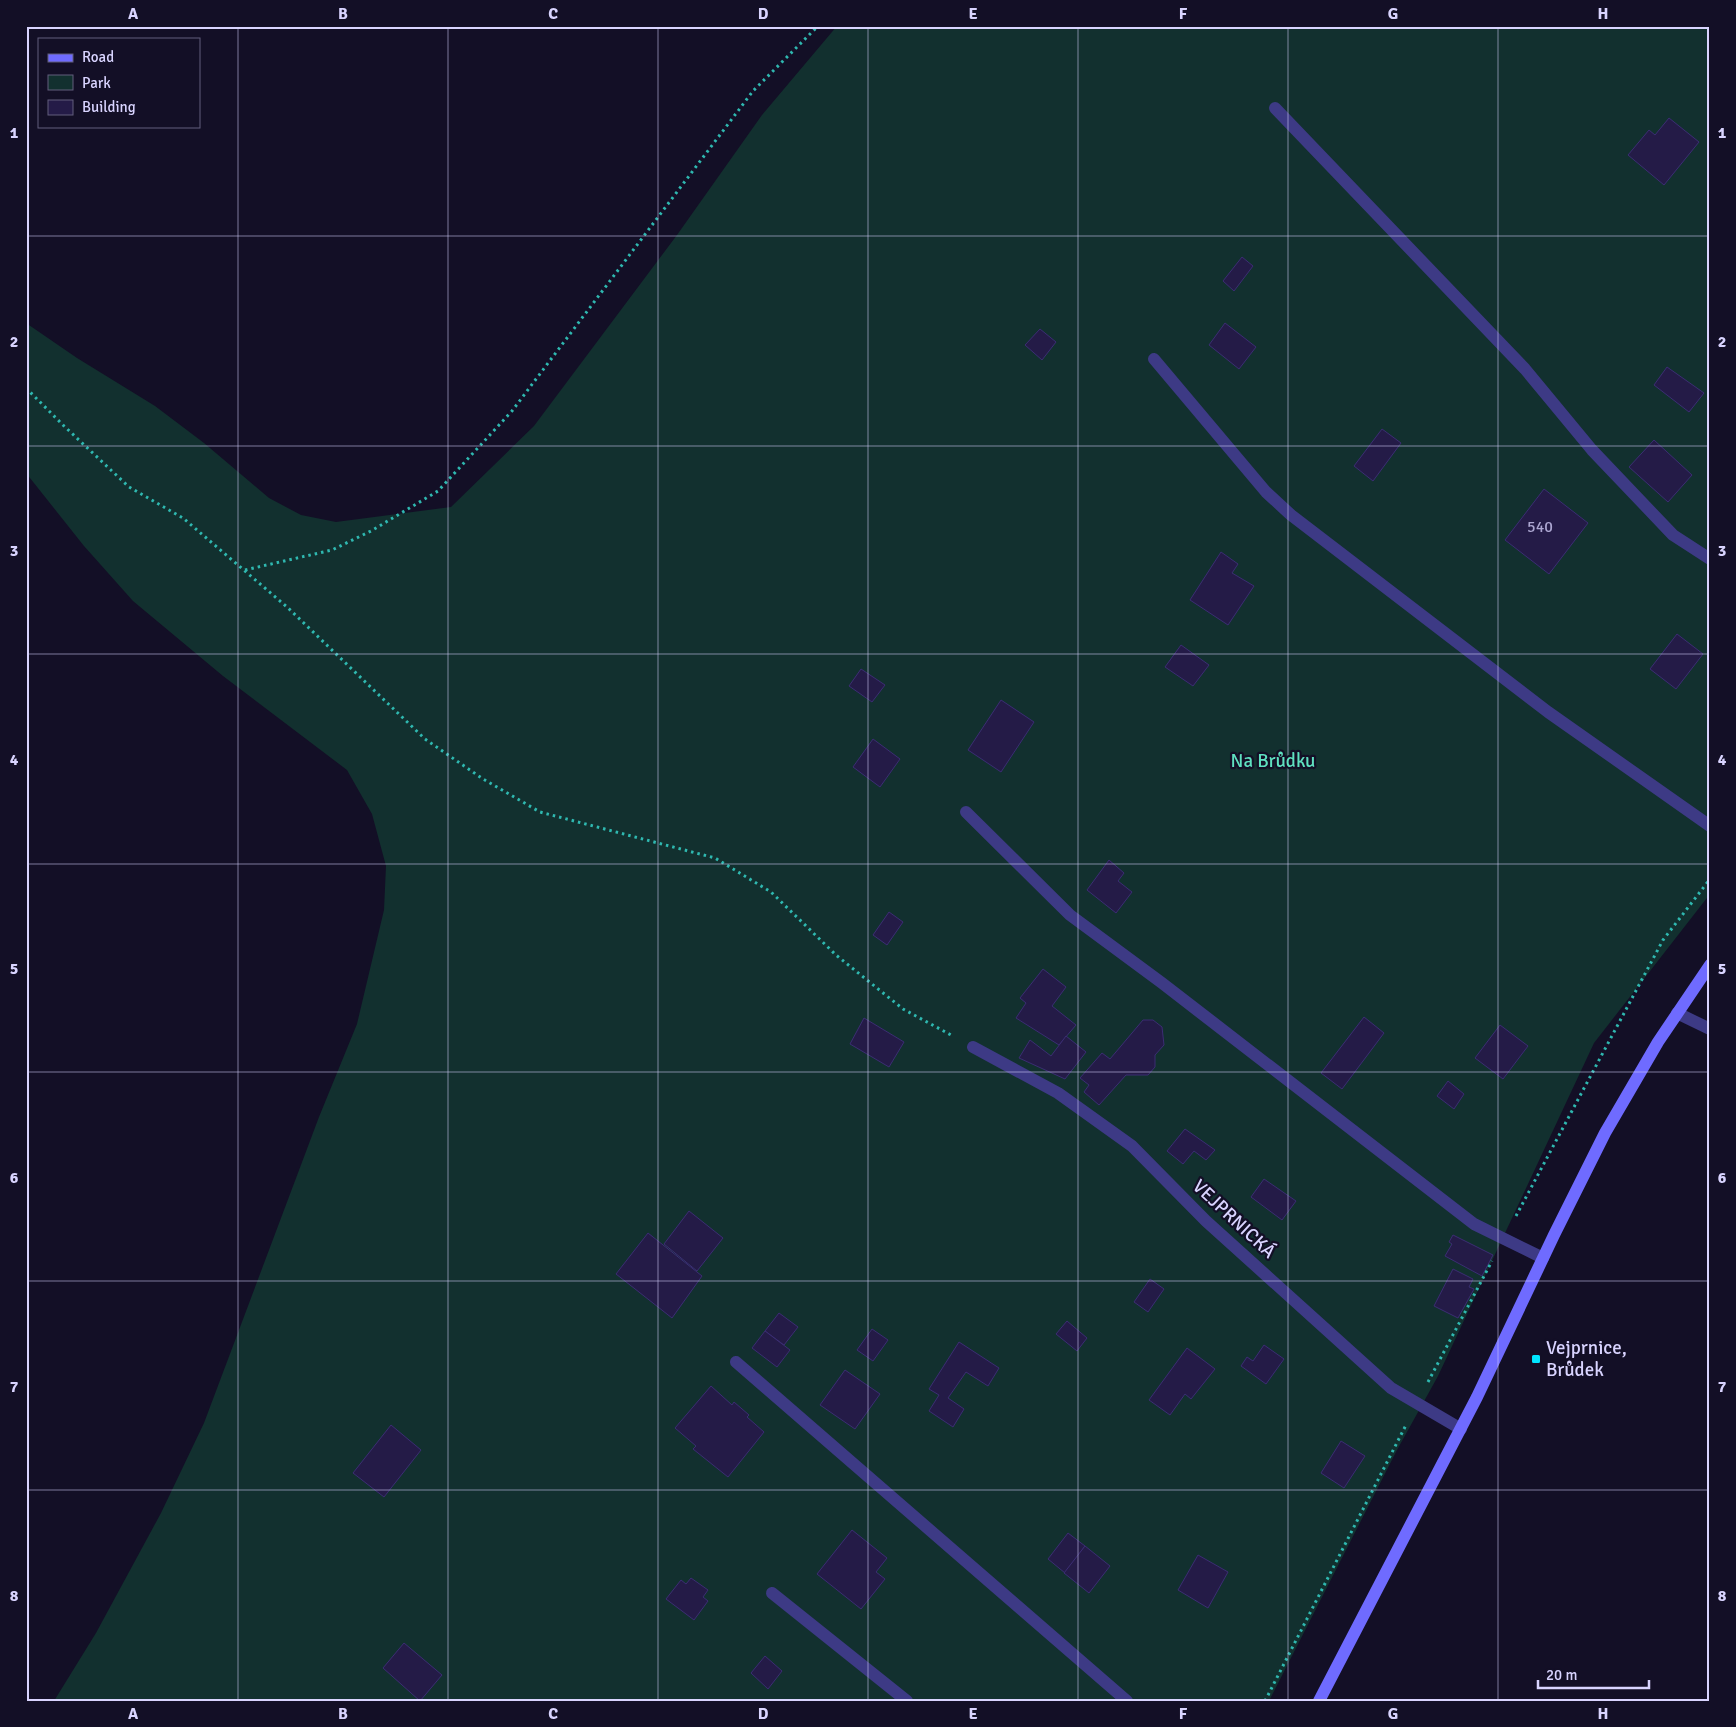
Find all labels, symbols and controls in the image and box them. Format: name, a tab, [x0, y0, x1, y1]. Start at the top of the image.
text: A	[128, 4, 139, 24]
text: B	[338, 4, 348, 24]
text: C	[548, 4, 558, 24]
text: D	[758, 4, 769, 24]
text: E	[968, 4, 978, 24]
text: F	[1179, 4, 1188, 24]
text: G	[1388, 4, 1398, 24]
text: H	[1598, 4, 1608, 24]
legend	[38, 38, 200, 128]
text: Road	[82, 48, 114, 66]
text: Park	[82, 74, 111, 92]
text: Building	[82, 98, 136, 116]
text: 1	[10, 123, 19, 143]
text: 1	[1718, 123, 1727, 143]
text: 2	[10, 332, 18, 352]
text: 2	[1718, 332, 1726, 352]
house number: 540	[1527, 517, 1553, 537]
text: 3	[10, 541, 18, 561]
text: 3	[1718, 541, 1726, 561]
park label: Na Brůdku	[1231, 749, 1316, 773]
text: 4	[10, 750, 19, 770]
text: 4	[1718, 750, 1727, 770]
text: 5	[10, 959, 18, 979]
text: 5	[1718, 959, 1726, 979]
text: 6	[10, 1168, 19, 1188]
text: 6	[1718, 1168, 1727, 1188]
street label: VEJPRNICKÁ	[1187, 1174, 1281, 1264]
place label: Vejprnice, Brůdek	[1546, 1336, 1627, 1382]
marker: Vejprnice, Brůdek	[1530, 1353, 1542, 1365]
text: 7	[10, 1377, 19, 1397]
text: 7	[1718, 1377, 1727, 1397]
text: 8	[10, 1586, 19, 1606]
text: 8	[1718, 1586, 1727, 1606]
scale bar	[1538, 1657, 1650, 1689]
text: 20 m	[1546, 1666, 1577, 1684]
text: A	[128, 1704, 139, 1724]
text: B	[338, 1704, 348, 1724]
text: C	[548, 1704, 558, 1724]
text: D	[758, 1704, 769, 1724]
text: E	[968, 1704, 978, 1724]
text: F	[1179, 1704, 1188, 1724]
text: G	[1388, 1704, 1398, 1724]
text: H	[1598, 1704, 1608, 1724]

